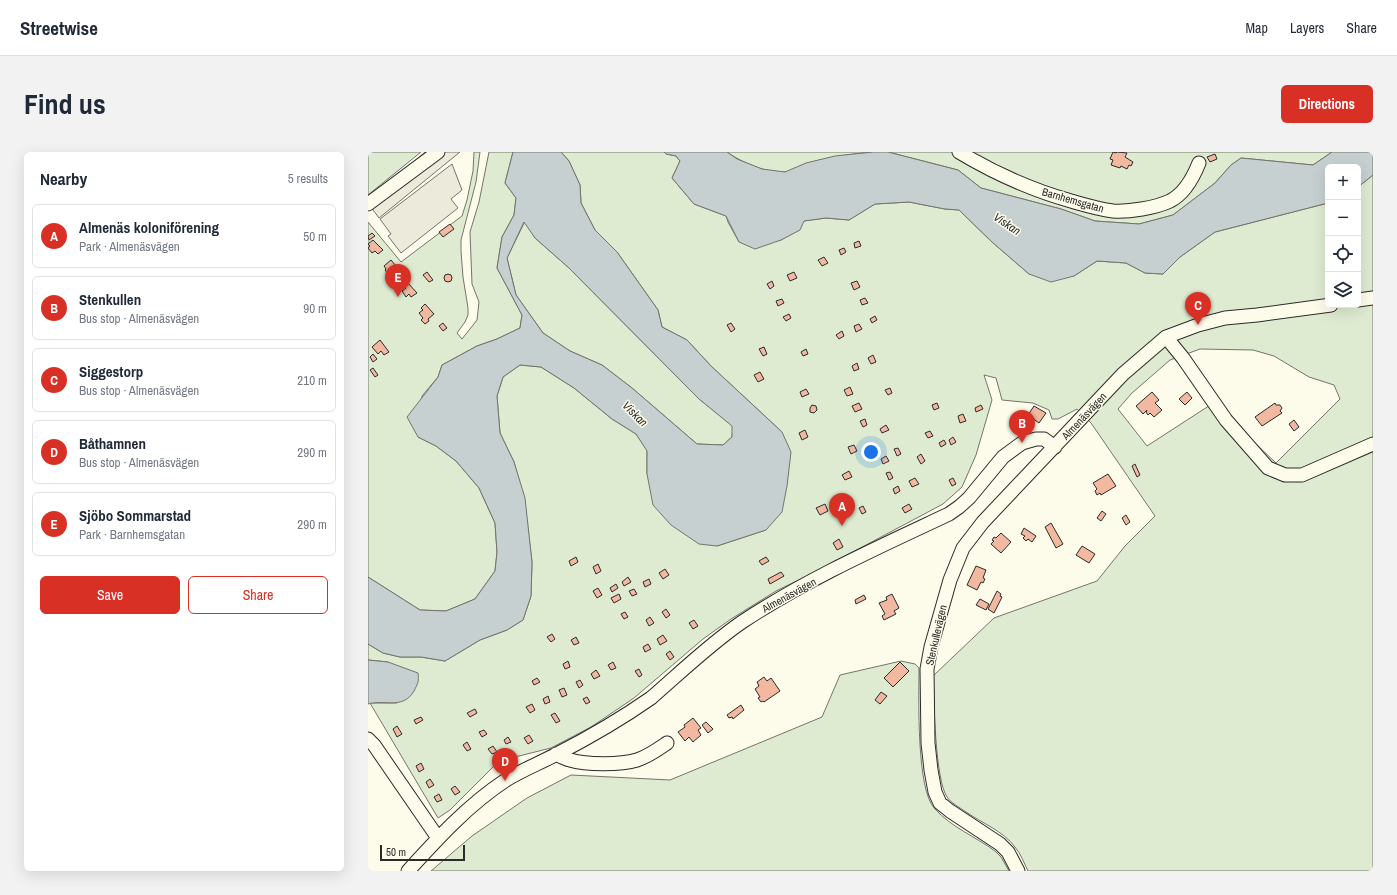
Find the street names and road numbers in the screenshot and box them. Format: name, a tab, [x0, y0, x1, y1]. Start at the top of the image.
street label: Barnhemsgatan	[1040, 184, 1106, 216]
street label: Almenäsvägen	[1058, 389, 1109, 443]
street label: Almenäsvägen	[759, 574, 818, 616]
street label: Stenkullevägen	[922, 603, 950, 667]

